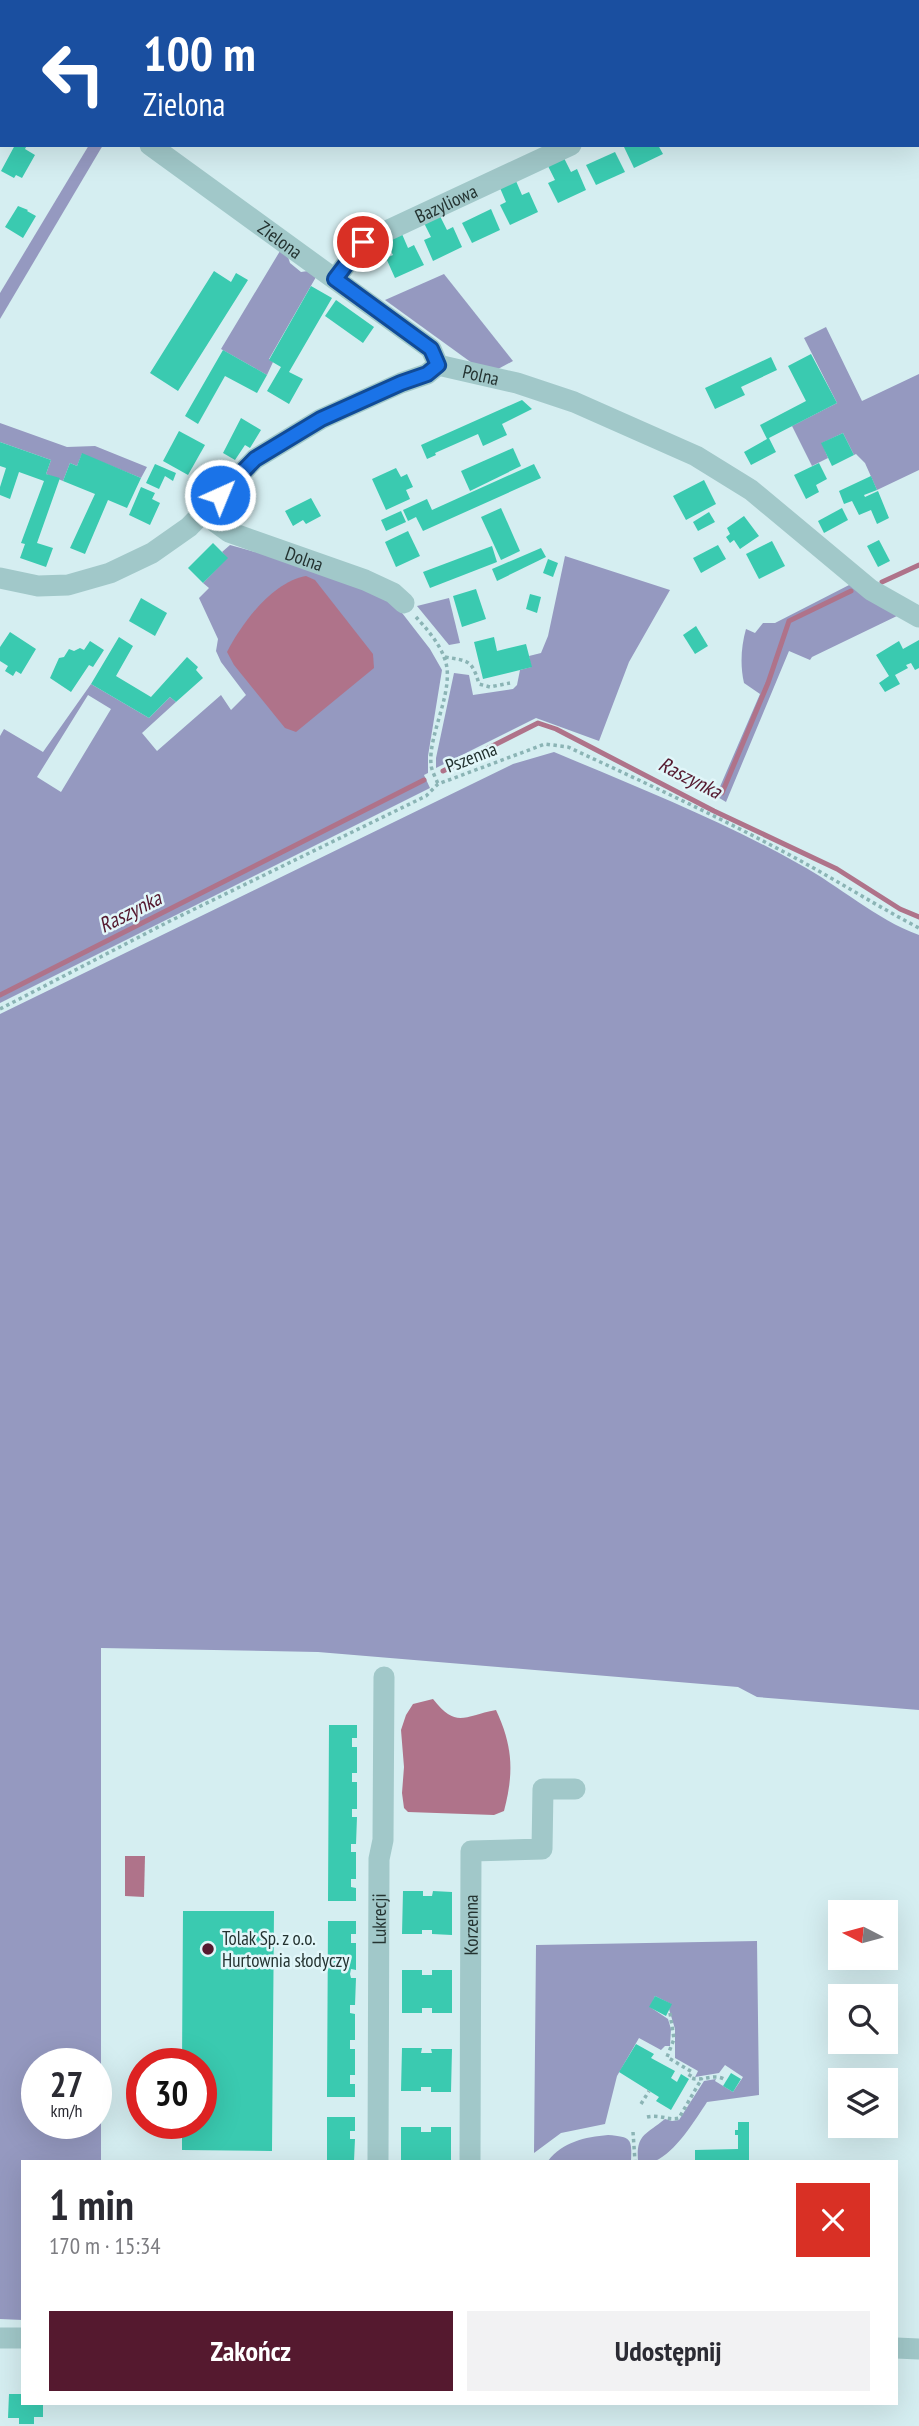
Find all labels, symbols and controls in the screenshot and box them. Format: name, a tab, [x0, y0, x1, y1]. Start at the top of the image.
text: 100 m	[143, 21, 256, 85]
icon: left	[28, 28, 119, 119]
text: Zielona	[143, 83, 225, 125]
street label: Bazyliowa	[411, 178, 481, 228]
pin	[333, 212, 393, 272]
street label: Zielona	[253, 215, 307, 264]
icon: arrive	[344, 223, 382, 261]
street label: Polna	[460, 359, 501, 391]
position arrow	[183, 458, 257, 532]
street label: Dolna	[282, 541, 326, 576]
street label: Pszenna	[442, 736, 500, 778]
water label: Raszynka	[654, 750, 727, 805]
water label: Raszynka	[94, 884, 167, 939]
street label: Lukrecji	[367, 1893, 391, 1945]
street label: Korzenna	[459, 1895, 483, 1955]
north arrow	[828, 1900, 898, 1970]
map controls	[828, 1900, 898, 2138]
place label: Tolak Sp. z o.o. Hurtownia słodyczy	[222, 1926, 350, 1972]
marker: Tolak Sp. z o.o. Hurtownia słodyczy	[200, 1941, 216, 1957]
button: search	[828, 1984, 898, 2054]
speed limit sign: 30	[126, 2048, 217, 2139]
text: 27	[50, 2061, 83, 2107]
button: layers	[828, 2068, 898, 2138]
text: km/h	[51, 2099, 82, 2122]
text: 1 min	[49, 2177, 134, 2232]
button: close	[796, 2183, 870, 2257]
text: 170 m · 15:34	[49, 2231, 161, 2260]
button: Zakończ	[49, 2311, 453, 2391]
button: Udostępnij	[467, 2311, 870, 2391]

